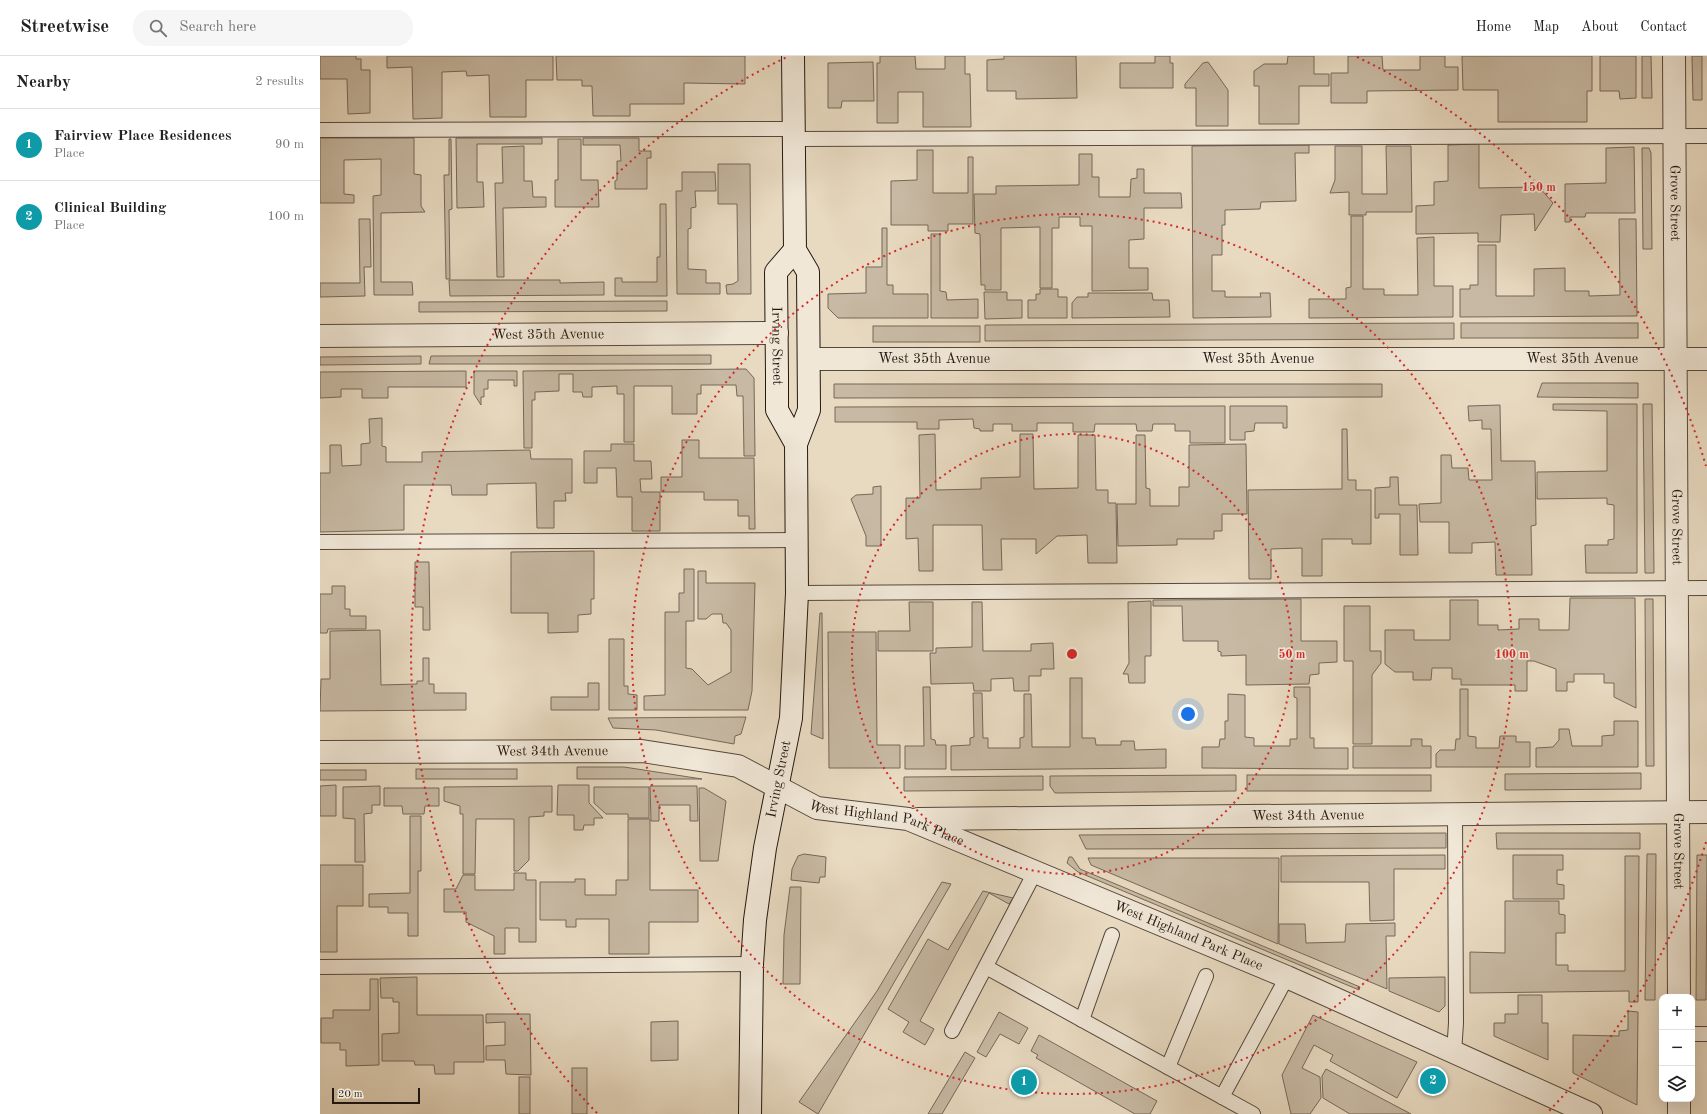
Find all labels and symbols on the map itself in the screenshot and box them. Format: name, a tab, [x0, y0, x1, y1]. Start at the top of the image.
street label: Grove Street	[1668, 165, 1682, 241]
text: 150 m	[1522, 181, 1556, 194]
street label: Irving Street	[769, 307, 784, 385]
street label: West 35th Avenue	[492, 327, 604, 342]
street label: West 35th Avenue	[878, 352, 990, 366]
street label: West 35th Avenue	[1202, 352, 1314, 366]
street label: West 35th Avenue	[1526, 352, 1638, 366]
street label: Grove Street	[1669, 489, 1684, 565]
centre of rings	[1065, 647, 1079, 661]
text: 50 m	[1279, 648, 1306, 661]
text: 100 m	[1495, 649, 1529, 661]
your location	[1178, 704, 1198, 724]
street label: Irving Street	[764, 739, 793, 819]
street label: West 34th Avenue	[496, 744, 608, 758]
street label: West Highland Park Place	[806, 798, 966, 848]
street label: West 34th Avenue	[1252, 808, 1364, 823]
street label: Grove Street	[1671, 813, 1685, 889]
street label: West Highland Park Place	[1112, 899, 1265, 973]
pin: 2	[1420, 1066, 1446, 1096]
pin: 1	[1011, 1067, 1037, 1097]
scale bar	[332, 1086, 420, 1105]

